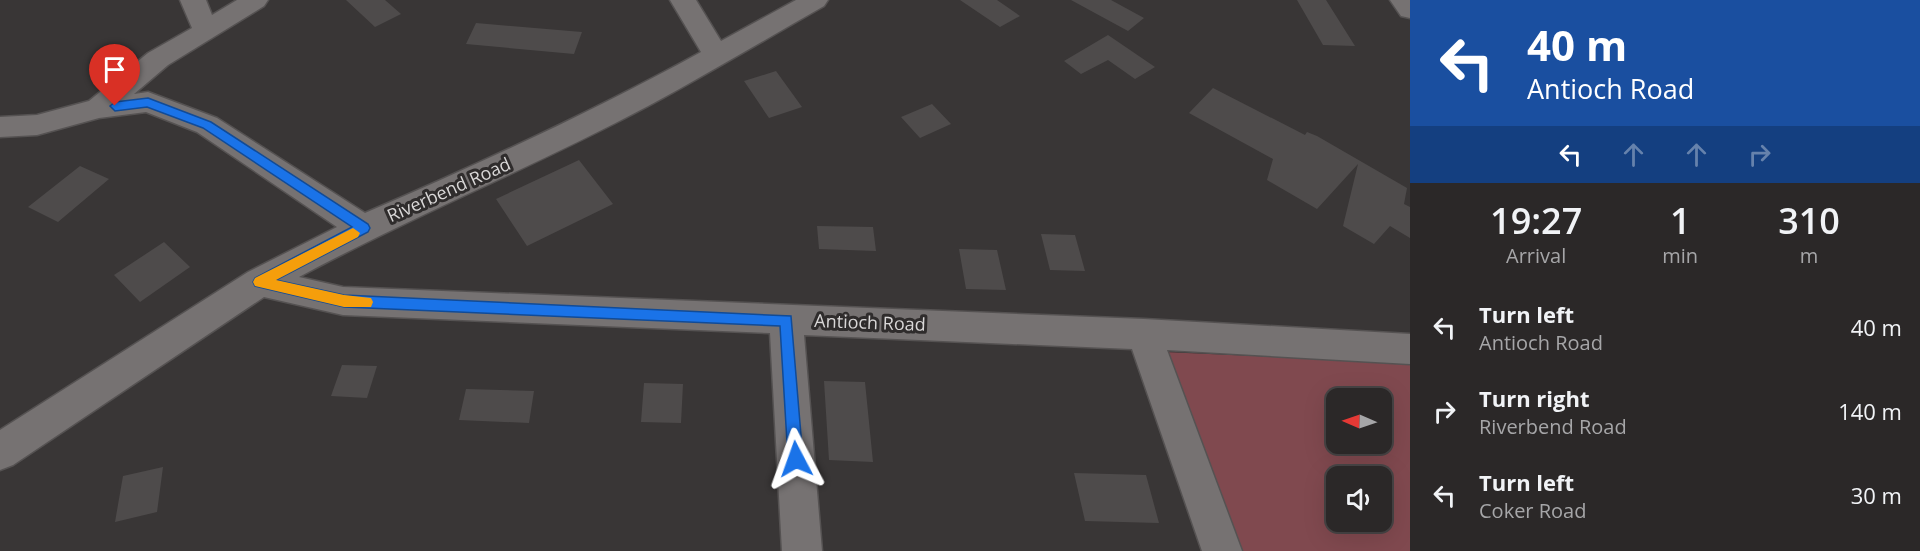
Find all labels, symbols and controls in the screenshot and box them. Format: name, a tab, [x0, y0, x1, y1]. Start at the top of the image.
text: 40 m	[1527, 16, 1627, 73]
icon: left	[1428, 24, 1506, 102]
pin	[89, 44, 140, 106]
icon: arrive	[98, 53, 131, 86]
text: Antioch Road	[1527, 70, 1694, 107]
icon: left	[1554, 138, 1587, 171]
icon: ahead	[1617, 138, 1650, 171]
icon: ahead	[1680, 138, 1713, 171]
icon: right	[1743, 138, 1776, 171]
street label: Riverbend Road	[383, 151, 514, 227]
text: 19:27	[1490, 196, 1582, 245]
text: 1	[1670, 196, 1691, 245]
text: 310	[1778, 196, 1840, 245]
text: Arrival	[1506, 242, 1566, 269]
text: min	[1662, 242, 1698, 269]
text: m	[1800, 242, 1818, 269]
text: Turn left	[1479, 299, 1574, 329]
street label: Antioch Road	[814, 308, 926, 336]
icon: left	[1428, 311, 1461, 344]
text: 40 m	[1851, 312, 1902, 342]
text: Antioch Road	[1479, 329, 1603, 356]
text: Turn right	[1479, 383, 1590, 413]
north arrow	[1326, 388, 1392, 454]
map controls	[1326, 388, 1392, 532]
icon: right	[1428, 395, 1461, 428]
text: 140 m	[1838, 396, 1902, 426]
text: Riverbend Road	[1479, 413, 1627, 440]
position arrow	[764, 427, 828, 491]
button: sound	[1326, 466, 1392, 532]
text: Turn left	[1479, 467, 1574, 497]
icon: left	[1428, 479, 1461, 512]
text: 30 m	[1851, 480, 1902, 510]
text: Coker Road	[1479, 497, 1586, 524]

